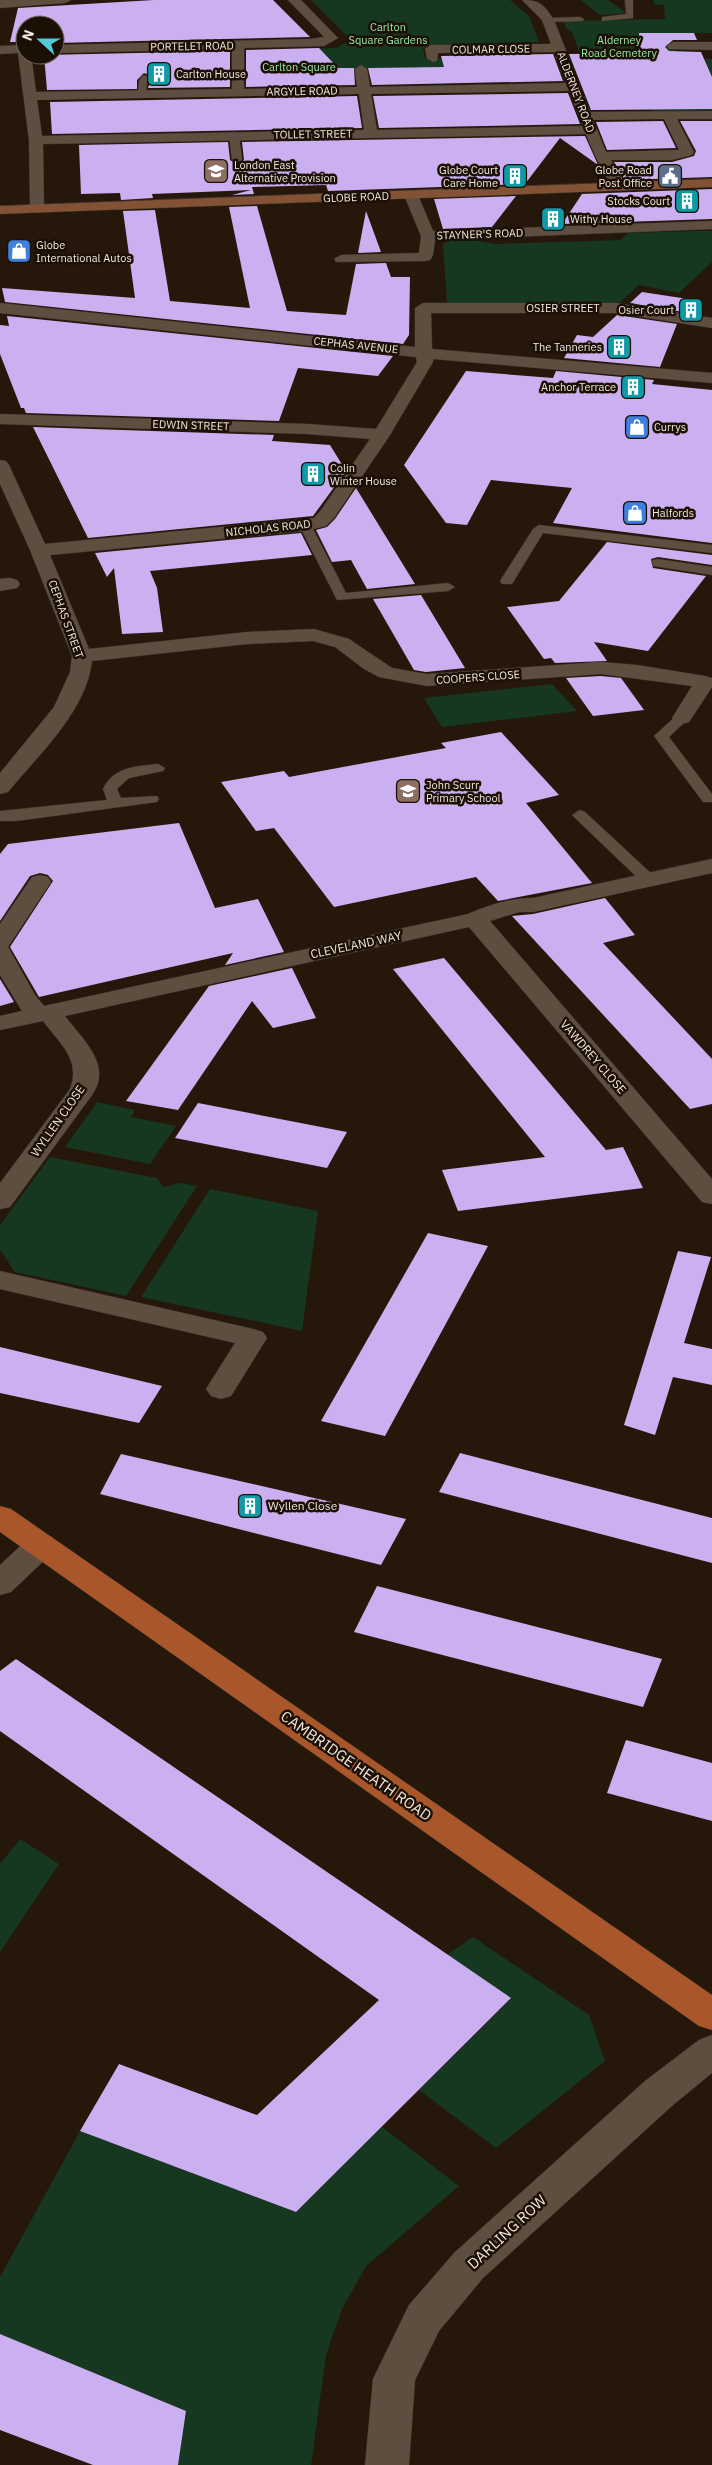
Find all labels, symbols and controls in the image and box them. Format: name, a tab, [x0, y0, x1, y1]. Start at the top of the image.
north arrow	[15, 15, 65, 65]
park label: Carlton Square Gardens	[348, 20, 428, 47]
text: N	[18, 27, 38, 43]
park label: Alderney Road Cemetery	[581, 33, 657, 60]
street label: PORTELET ROAD	[150, 38, 234, 54]
street label: COLMAR CLOSE	[452, 41, 530, 57]
street label: ALDERNEY ROAD	[554, 50, 598, 134]
park label: Carlton Square	[262, 60, 336, 74]
building icon: Carlton House	[146, 61, 172, 87]
place label: Carlton House	[176, 67, 246, 81]
street label: ARGYLE ROAD	[266, 83, 338, 99]
street label: TOLLET STREET	[273, 126, 353, 142]
school or university icon: London East Alternative Provision	[203, 158, 229, 184]
place label: London East Alternative Provision	[234, 158, 336, 185]
place label: Globe Court Care Home	[439, 163, 498, 190]
building icon: Globe Court Care Home	[502, 163, 528, 189]
place label: Globe Road Post Office	[595, 163, 652, 190]
public building icon: Globe Road Post Office	[657, 163, 683, 189]
building icon: Stocks Court	[674, 188, 700, 214]
street label: GLOBE ROAD	[323, 189, 389, 205]
place label: Stocks Court	[607, 194, 670, 208]
building icon: Withy House	[540, 206, 566, 232]
place label: Withy House	[570, 212, 632, 226]
street label: STAYNER'S ROAD	[436, 225, 524, 243]
shop icon: Globe International Autos	[6, 238, 32, 264]
place label: Globe International Autos	[36, 238, 132, 265]
building icon: Osier Court	[678, 297, 704, 323]
street label: OSIER STREET	[526, 301, 600, 315]
place label: Osier Court	[618, 303, 674, 317]
street label: CEPHAS AVENUE	[313, 334, 399, 356]
building icon: The Tanneries	[606, 334, 632, 360]
place label: The Tanneries	[533, 340, 602, 354]
building icon: Anchor Terrace	[620, 374, 646, 400]
place label: Anchor Terrace	[541, 380, 616, 394]
shop icon: Currys	[624, 414, 650, 440]
street label: EDWIN STREET	[152, 417, 230, 433]
place label: Currys	[654, 420, 686, 434]
building icon: Colin Winter House	[300, 461, 326, 487]
place label: Colin Winter House	[330, 461, 397, 488]
shop icon: Halfords	[622, 500, 648, 526]
place label: Halfords	[652, 506, 694, 520]
street label: NICHOLAS ROAD	[225, 517, 311, 539]
street label: CEPHAS STREET	[45, 578, 87, 661]
street label: COOPERS CLOSE	[436, 667, 520, 687]
school or university icon: John Scurr Primary School	[395, 778, 421, 804]
place label: John Scurr Primary School	[426, 778, 501, 805]
street label: CLEVELAND WAY	[309, 928, 403, 961]
street label: VAWDREY CLOSE	[557, 1017, 630, 1097]
street label: WYLLEN CLOSE	[27, 1082, 88, 1159]
building icon: Wyllen Close	[237, 1493, 263, 1519]
place label: Wyllen Close	[268, 1498, 338, 1513]
street label: CAMBRIDGE HEATH ROAD	[277, 1706, 435, 1825]
street label: DARLING ROW	[463, 2190, 550, 2273]

